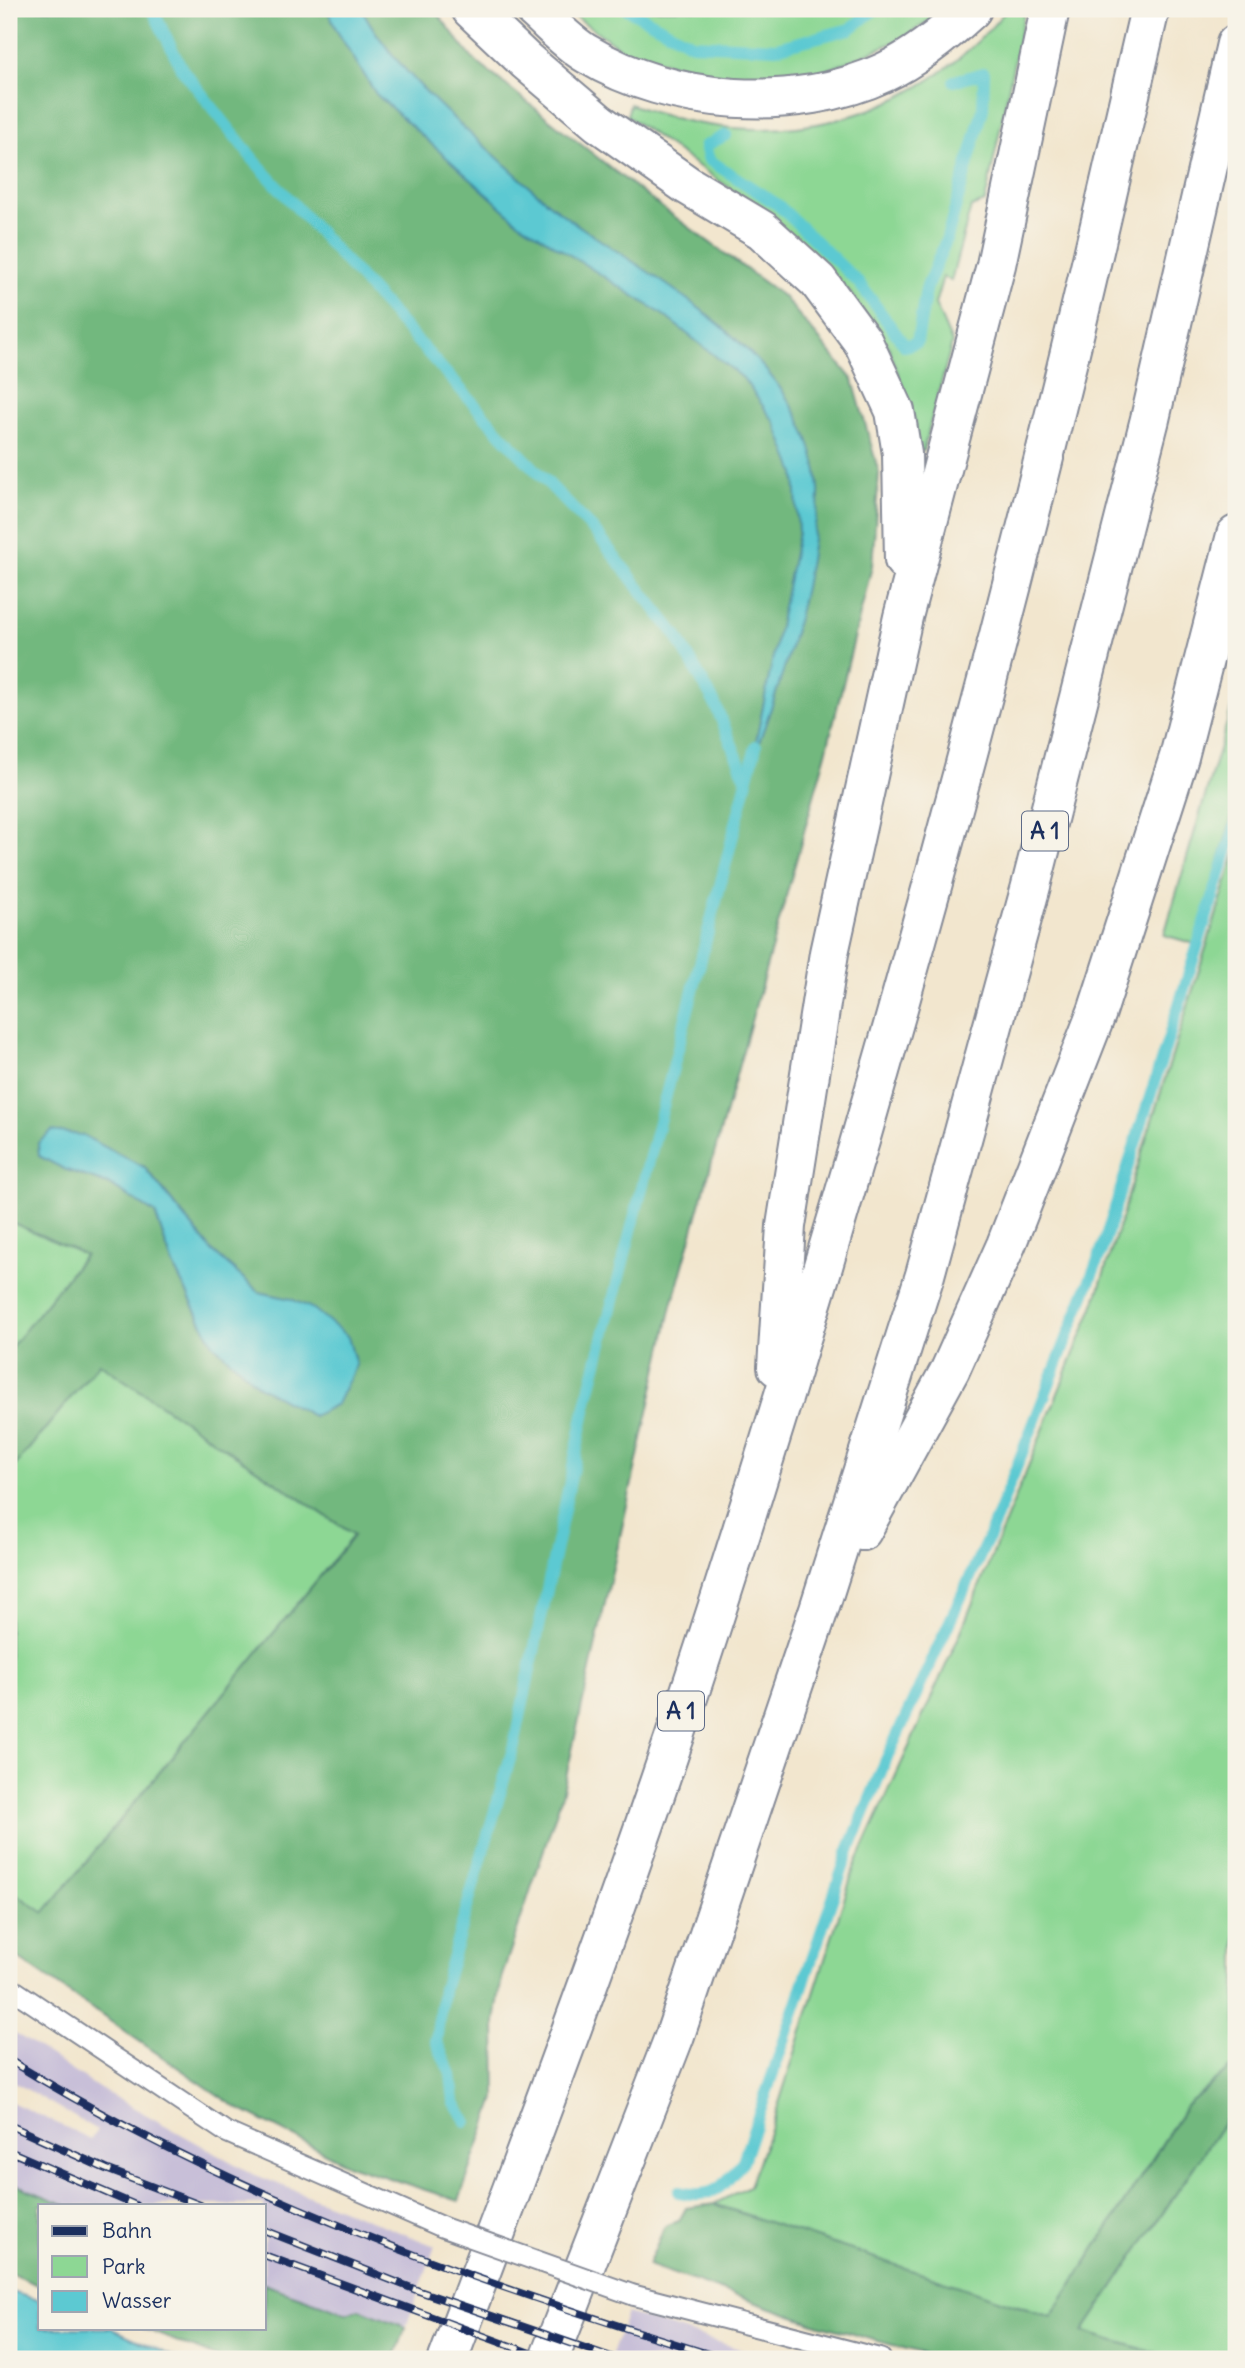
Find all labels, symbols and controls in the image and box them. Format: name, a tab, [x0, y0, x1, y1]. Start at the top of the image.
road number: A 1	[1022, 811, 1068, 850]
road number: A 1	[658, 1692, 704, 1730]
legend	[38, 2204, 266, 2330]
text: Bahn	[102, 2217, 152, 2244]
text: Park	[102, 2253, 145, 2280]
text: Wasser	[102, 2287, 172, 2314]

